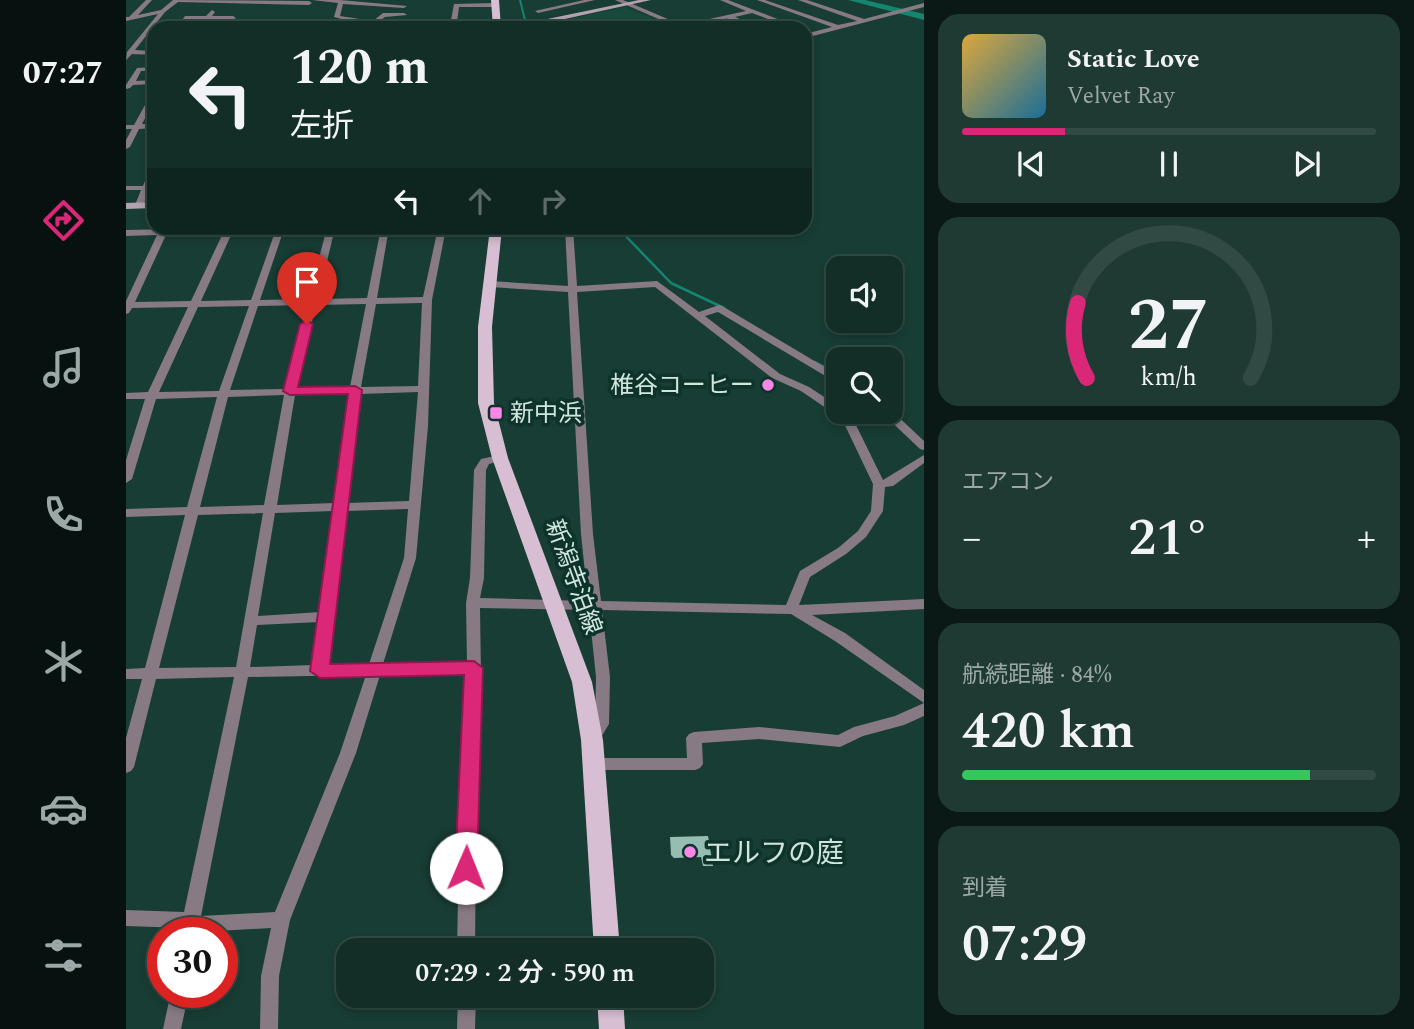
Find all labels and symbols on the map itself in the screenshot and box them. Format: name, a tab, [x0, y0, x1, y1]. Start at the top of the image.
pin	[277, 252, 337, 324]
place label: 椎谷コーヒー	[610, 368, 754, 404]
marker: 椎谷コーヒー	[760, 377, 776, 393]
place label: 新中浜	[510, 396, 582, 432]
marker: 新中浜	[488, 405, 504, 421]
street label: 新潟寺泊線	[536, 515, 610, 640]
position arrow	[429, 831, 503, 905]
place label: エルフの庭	[704, 832, 844, 875]
marker: エルフの庭	[682, 844, 698, 860]
speed limit sign: 30	[147, 917, 238, 1008]

